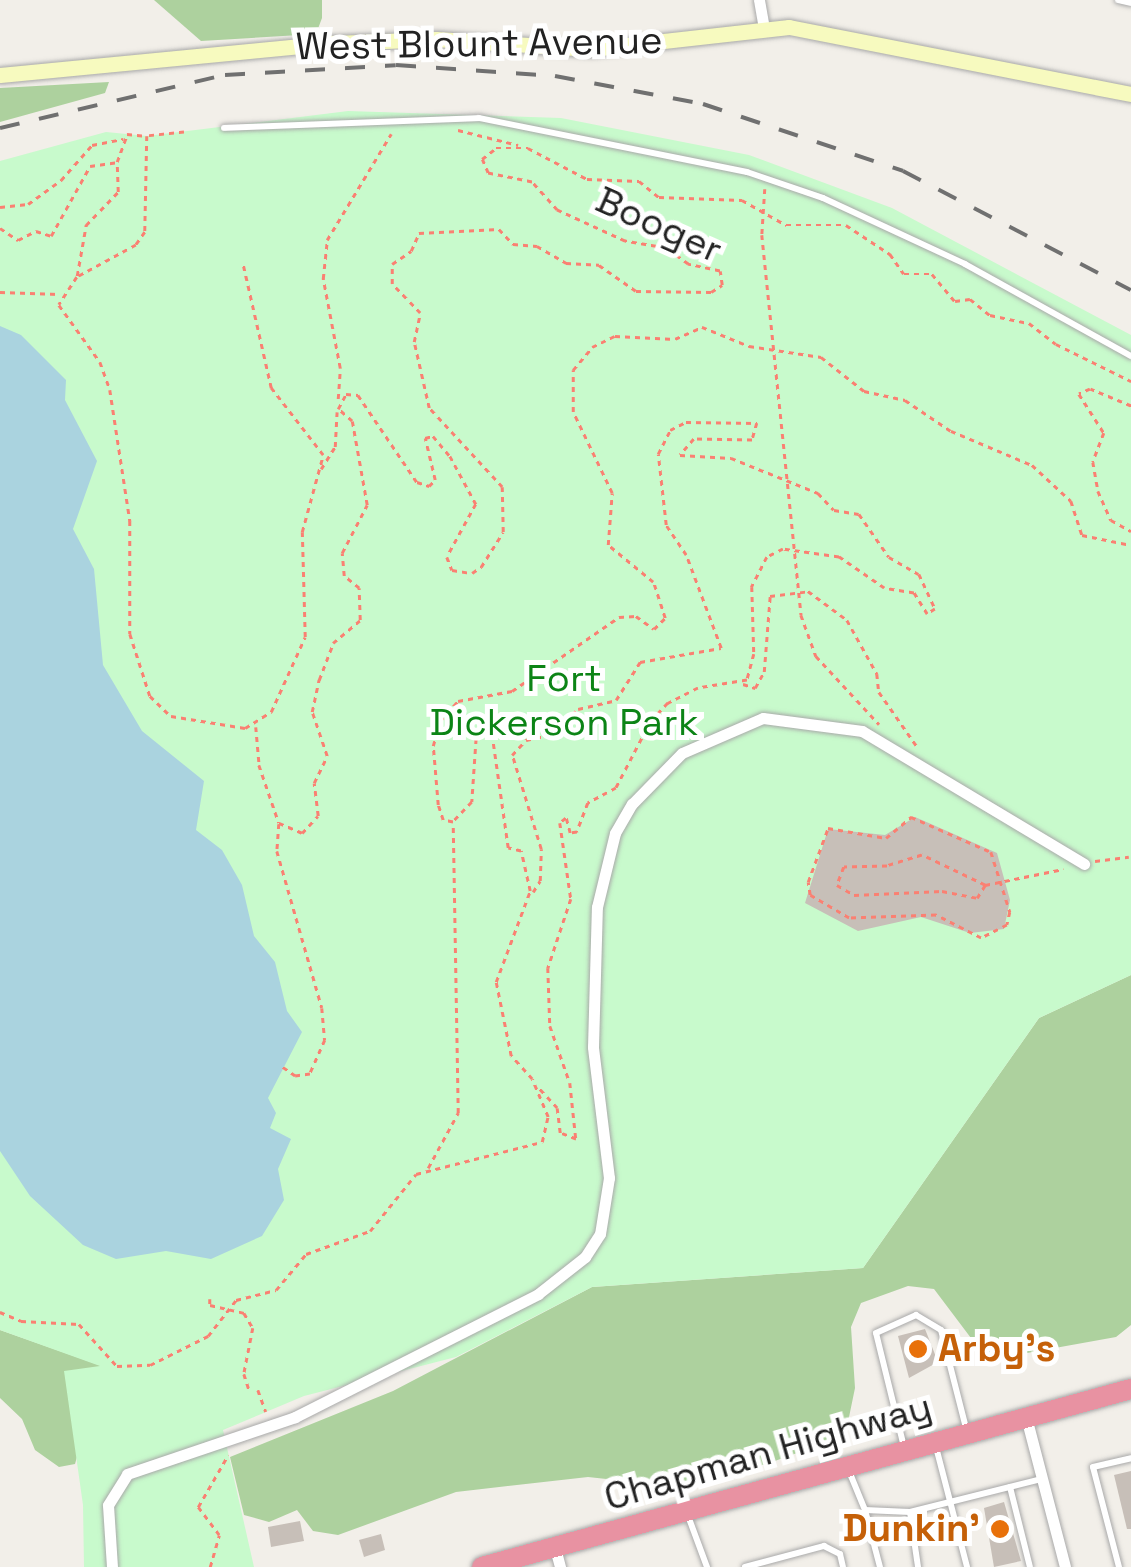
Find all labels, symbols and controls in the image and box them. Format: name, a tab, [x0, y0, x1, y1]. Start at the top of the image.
street label: West Blount Avenue	[295, 18, 663, 70]
street label: Booger	[589, 177, 729, 273]
park label: Fort Dickerson Park	[430, 656, 698, 746]
place label: Arby's	[938, 1326, 1055, 1372]
marker: Arby's	[907, 1338, 929, 1360]
street label: Chapman Highway	[599, 1383, 937, 1521]
place label: Dunkin'	[842, 1506, 980, 1552]
marker: Dunkin'	[989, 1518, 1011, 1540]

